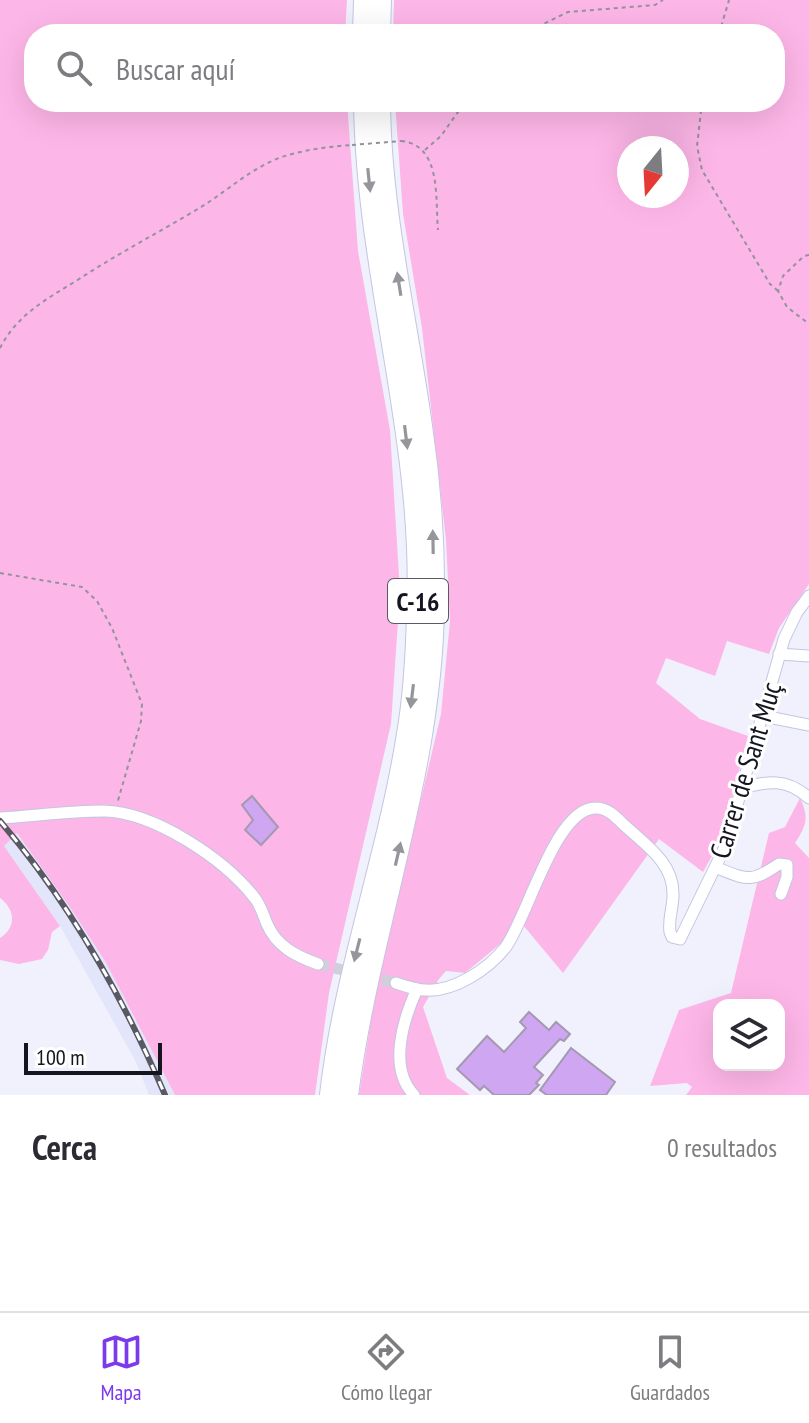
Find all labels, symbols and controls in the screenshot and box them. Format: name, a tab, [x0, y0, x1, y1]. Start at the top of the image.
search box	[24, 24, 785, 112]
icon: search	[52, 46, 96, 90]
text: Buscar aquí	[116, 49, 235, 88]
north arrow	[617, 136, 689, 208]
one-way arrow	[362, 168, 375, 193]
one-way arrow	[392, 271, 405, 296]
one-way arrow	[400, 425, 413, 450]
one-way arrow	[427, 529, 440, 554]
road number: C-16	[388, 579, 448, 623]
street label: Carrer de Sant Muç	[701, 677, 789, 863]
one-way arrow	[405, 684, 418, 709]
one-way arrow	[392, 842, 405, 867]
one-way arrow	[351, 938, 363, 963]
map controls	[713, 999, 785, 1071]
button: layers	[713, 999, 785, 1071]
scale bar	[24, 1039, 162, 1075]
text: 100 m	[36, 1043, 85, 1071]
text: Cerca	[32, 1125, 97, 1169]
text: 0 resultados	[667, 1131, 777, 1164]
tab: Mapa	[99, 1330, 143, 1406]
tab: Cómo llegar	[341, 1330, 432, 1406]
tab: Guardados	[630, 1330, 710, 1406]

